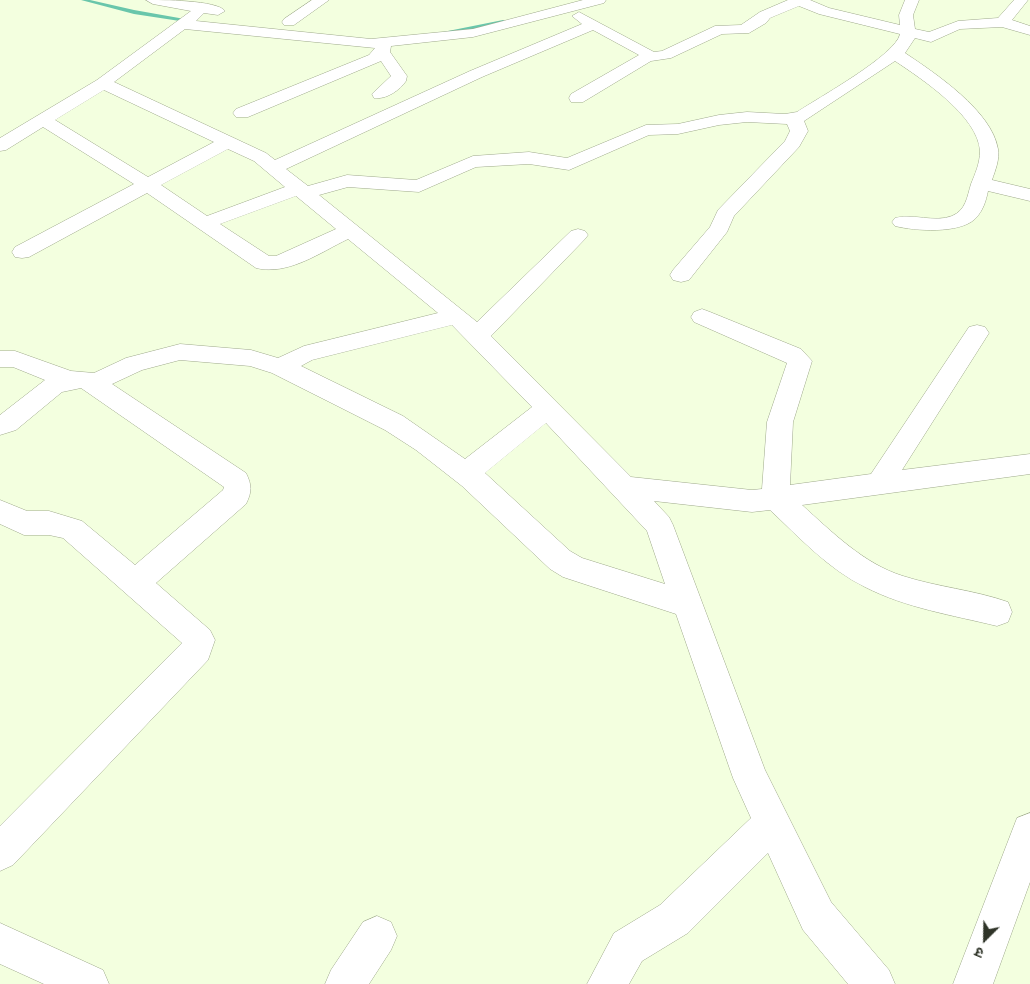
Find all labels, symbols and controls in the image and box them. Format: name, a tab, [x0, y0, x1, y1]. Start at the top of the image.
north arrow	[960, 914, 1010, 964]
text: उ	[972, 943, 986, 963]

